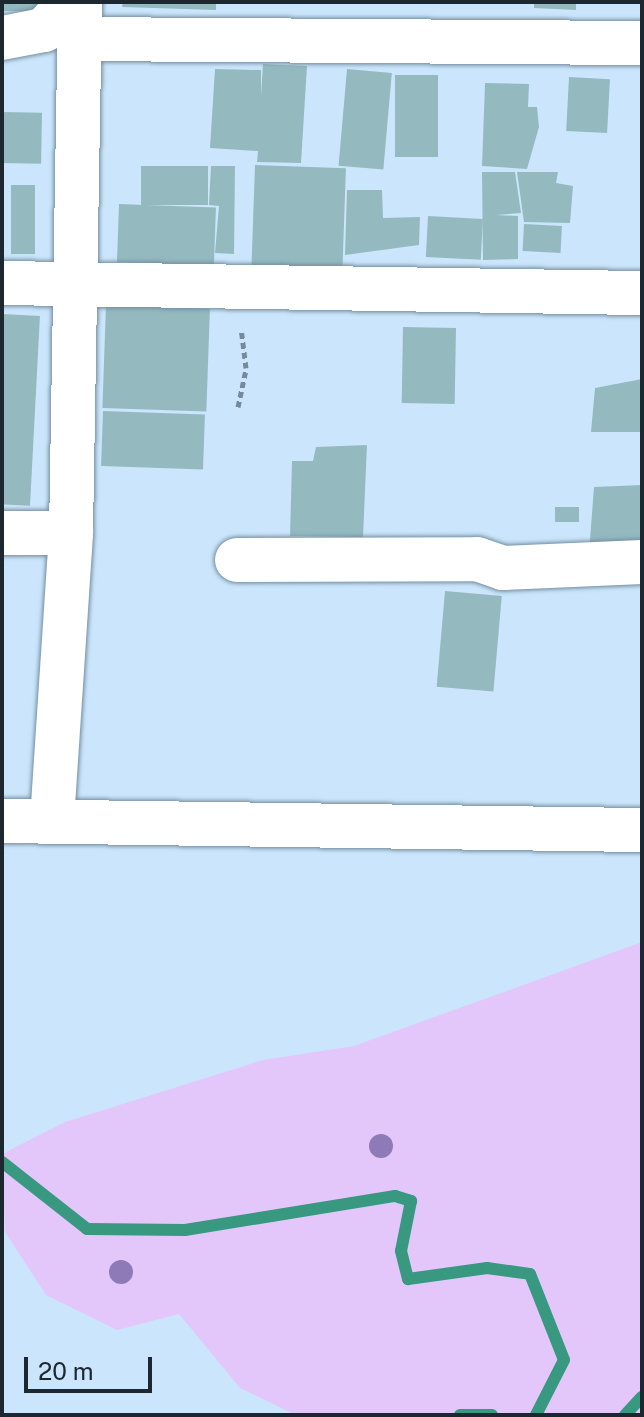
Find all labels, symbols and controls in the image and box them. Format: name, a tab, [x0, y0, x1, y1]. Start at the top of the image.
scale bar	[28, 1341, 156, 1391]
text: 20 m	[38, 1357, 94, 1385]

